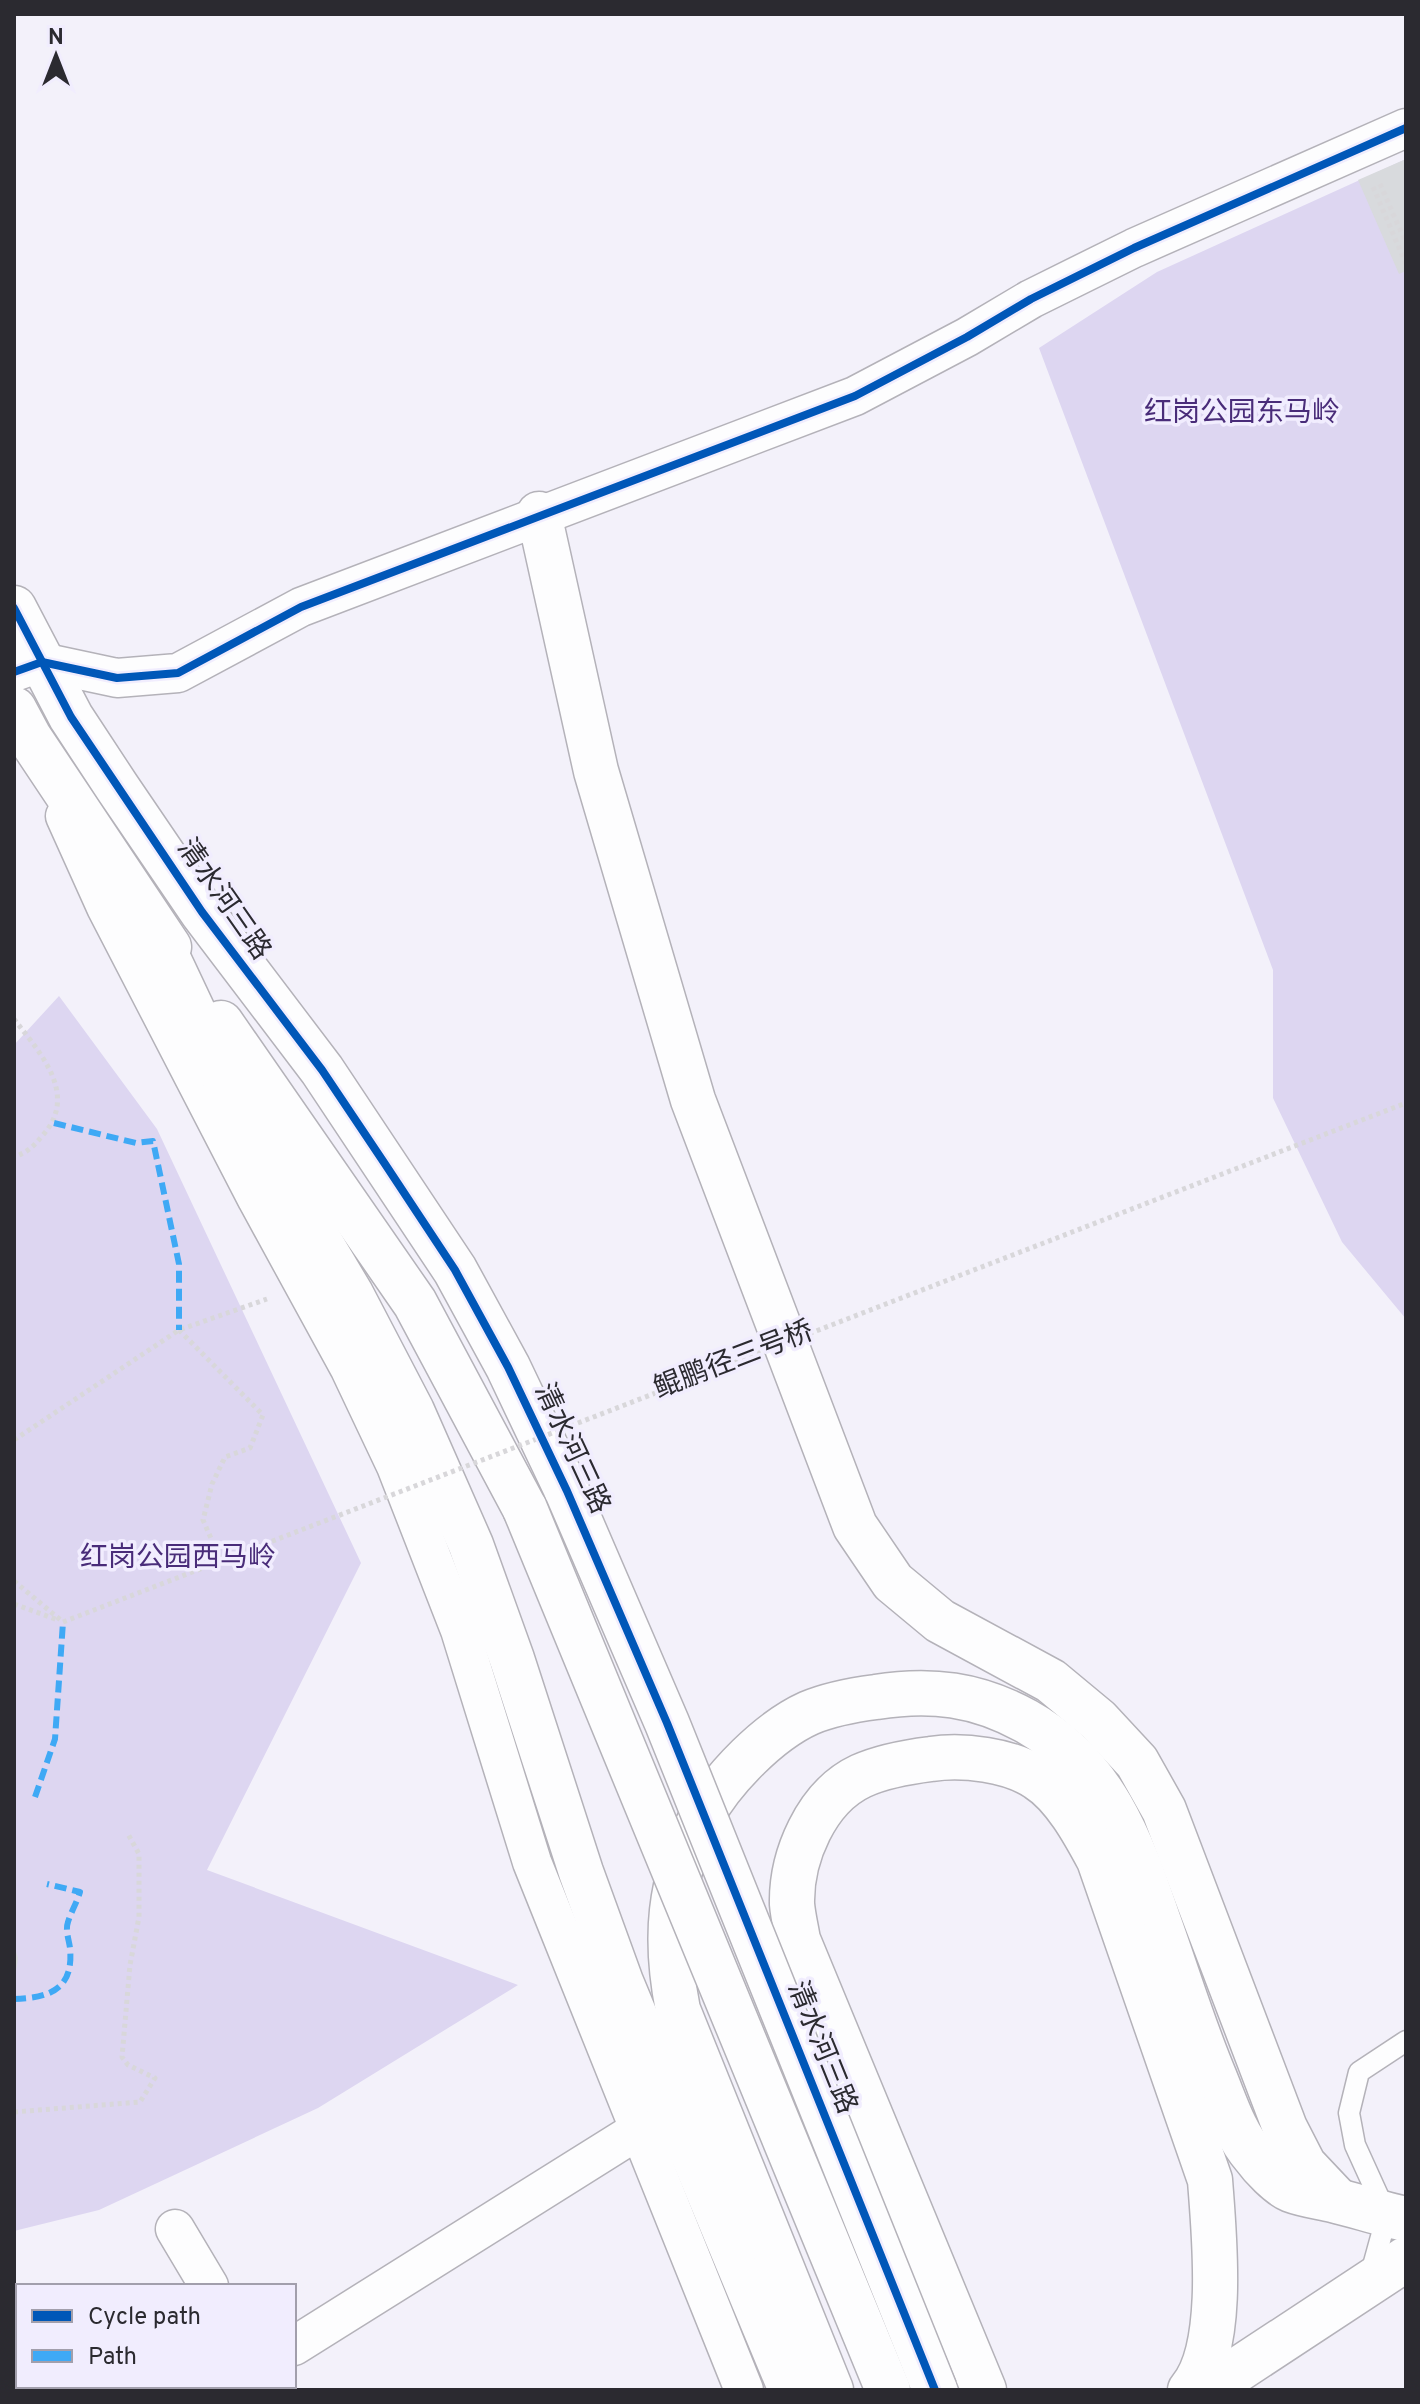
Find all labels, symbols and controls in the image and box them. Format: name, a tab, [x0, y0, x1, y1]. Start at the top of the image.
north arrow	[16, 16, 96, 96]
text: N	[48, 25, 64, 52]
park label: 红岗公园东马岭	[1144, 396, 1340, 432]
street label: 清水河三路	[168, 832, 278, 968]
street label: 鲲鹏径三号桥	[649, 1314, 819, 1408]
street label: 清水河三路	[525, 1378, 617, 1520]
park label: 红岗公园西马岭	[80, 1541, 276, 1577]
street label: 清水河三路	[778, 1976, 864, 2120]
legend	[16, 2284, 296, 2388]
text: Cycle path	[88, 2303, 201, 2333]
text: Path	[88, 2343, 137, 2373]

